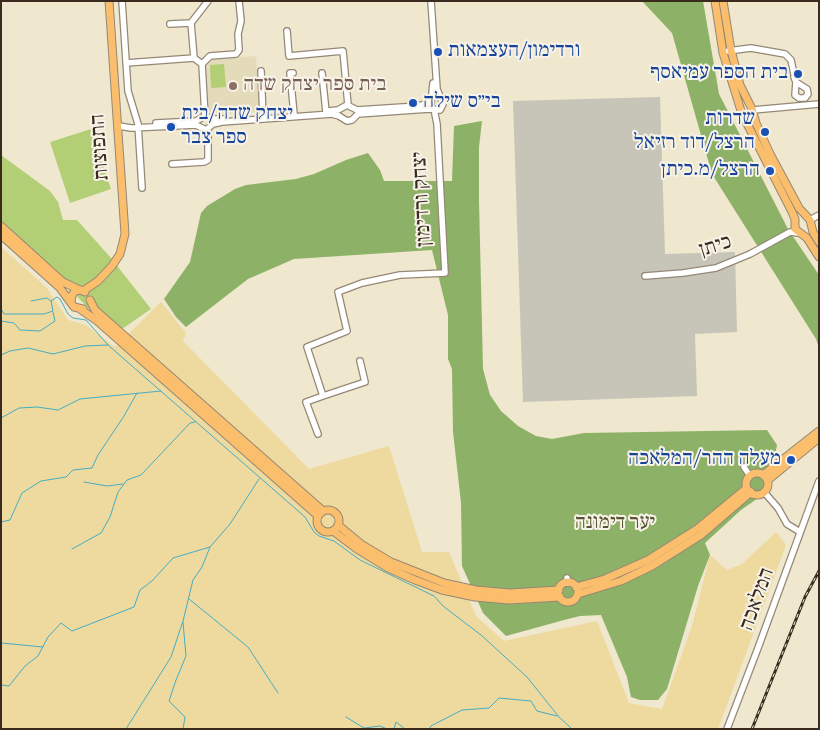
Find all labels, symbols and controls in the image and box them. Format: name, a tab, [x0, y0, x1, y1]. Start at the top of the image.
place label: ורדימון/העצמאות	[448, 39, 581, 65]
marker: ורדימון/העצמאות	[432, 46, 444, 58]
place label: בית הספר עמיאסף	[650, 61, 788, 87]
marker: בית הספר עמיאסף	[792, 68, 804, 80]
place label: בית ספר יצחק שדה	[243, 73, 386, 99]
marker: בית ספר יצחק שדה	[227, 80, 239, 92]
place label: בי״ס שילה	[423, 90, 501, 116]
marker: בי״ס שילה	[407, 97, 419, 109]
place label: יצחק שדה/בית ספר צבר	[181, 102, 293, 152]
place label: שדרות הרצל/דוד רזיאל	[634, 107, 755, 157]
street label: התפוצות	[87, 113, 117, 181]
marker: יצחק שדה/בית ספר צבר	[165, 121, 177, 133]
marker: שדרות הרצל/דוד רזיאל	[759, 126, 771, 138]
street label: יצחק ורדימון	[409, 151, 439, 247]
place label: הרצל/מ.כיתן	[661, 158, 760, 184]
marker: הרצל/מ.כיתן	[764, 165, 776, 177]
street label: כיתן	[697, 231, 735, 265]
place label: מעלה ההר/המלאכה	[628, 447, 781, 473]
marker: מעלה ההר/המלאכה	[785, 454, 797, 466]
park label: יער דימונה	[575, 511, 655, 537]
street label: המלאכה	[736, 565, 782, 635]

